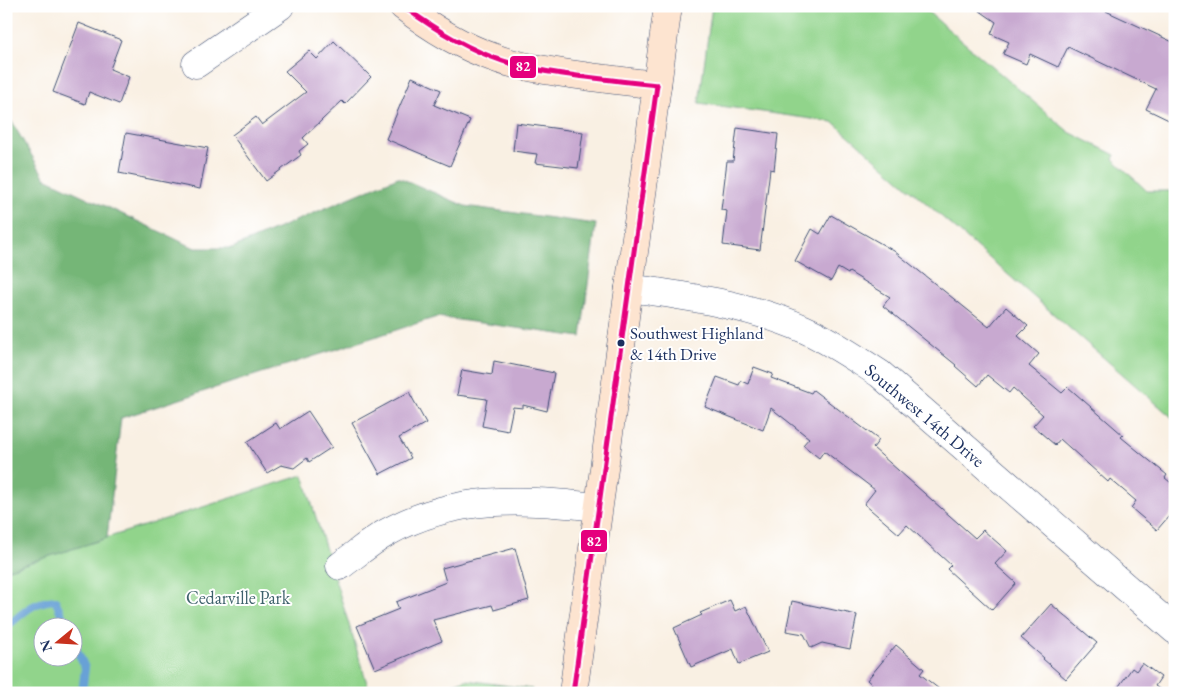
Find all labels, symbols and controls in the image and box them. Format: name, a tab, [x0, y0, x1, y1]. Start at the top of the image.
line badge: 82	[509, 55, 537, 79]
text: 82	[516, 57, 531, 75]
place label: Southwest Highland & 14th Drive	[630, 322, 764, 365]
marker: Southwest Highland & 14th Drive	[616, 338, 626, 348]
street label: Southwest 14th Drive	[860, 358, 990, 472]
line badge: 82	[580, 529, 608, 553]
text: 82	[587, 532, 602, 550]
park label: Cedarville Park	[186, 586, 291, 609]
north arrow	[32, 616, 82, 666]
text: N	[35, 637, 56, 654]

